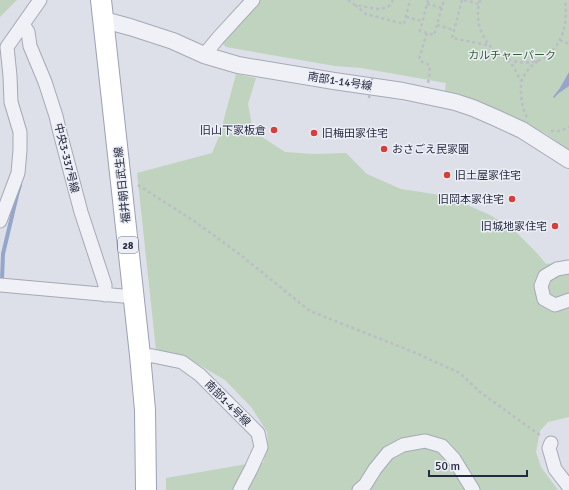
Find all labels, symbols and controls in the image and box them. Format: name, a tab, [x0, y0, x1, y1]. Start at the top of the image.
park label: カルチャーパーク	[468, 49, 556, 62]
street label: 南部1-14号線	[307, 70, 373, 93]
street label: 中央3-337号線	[52, 122, 81, 194]
place label: 旧山下家板倉	[200, 124, 266, 137]
marker: 旧山下家板倉	[269, 125, 279, 135]
place label: 旧梅田家住宅	[322, 127, 388, 140]
marker: 旧梅田家住宅	[309, 128, 319, 138]
place label: おさごえ民家園	[392, 143, 469, 156]
marker: おさごえ民家園	[379, 144, 389, 154]
street label: 福井朝日武生線	[112, 146, 133, 224]
place label: 旧土屋家住宅	[455, 169, 521, 182]
marker: 旧土屋家住宅	[442, 170, 452, 180]
place label: 旧岡本家住宅	[438, 193, 504, 206]
marker: 旧岡本家住宅	[507, 194, 517, 204]
place label: 旧城地家住宅	[481, 220, 547, 233]
marker: 旧城地家住宅	[550, 221, 560, 231]
road number: 28	[118, 237, 138, 253]
street label: 南部1-4号線	[202, 378, 253, 429]
scale bar	[429, 452, 527, 478]
text: 50 m	[435, 459, 460, 474]

